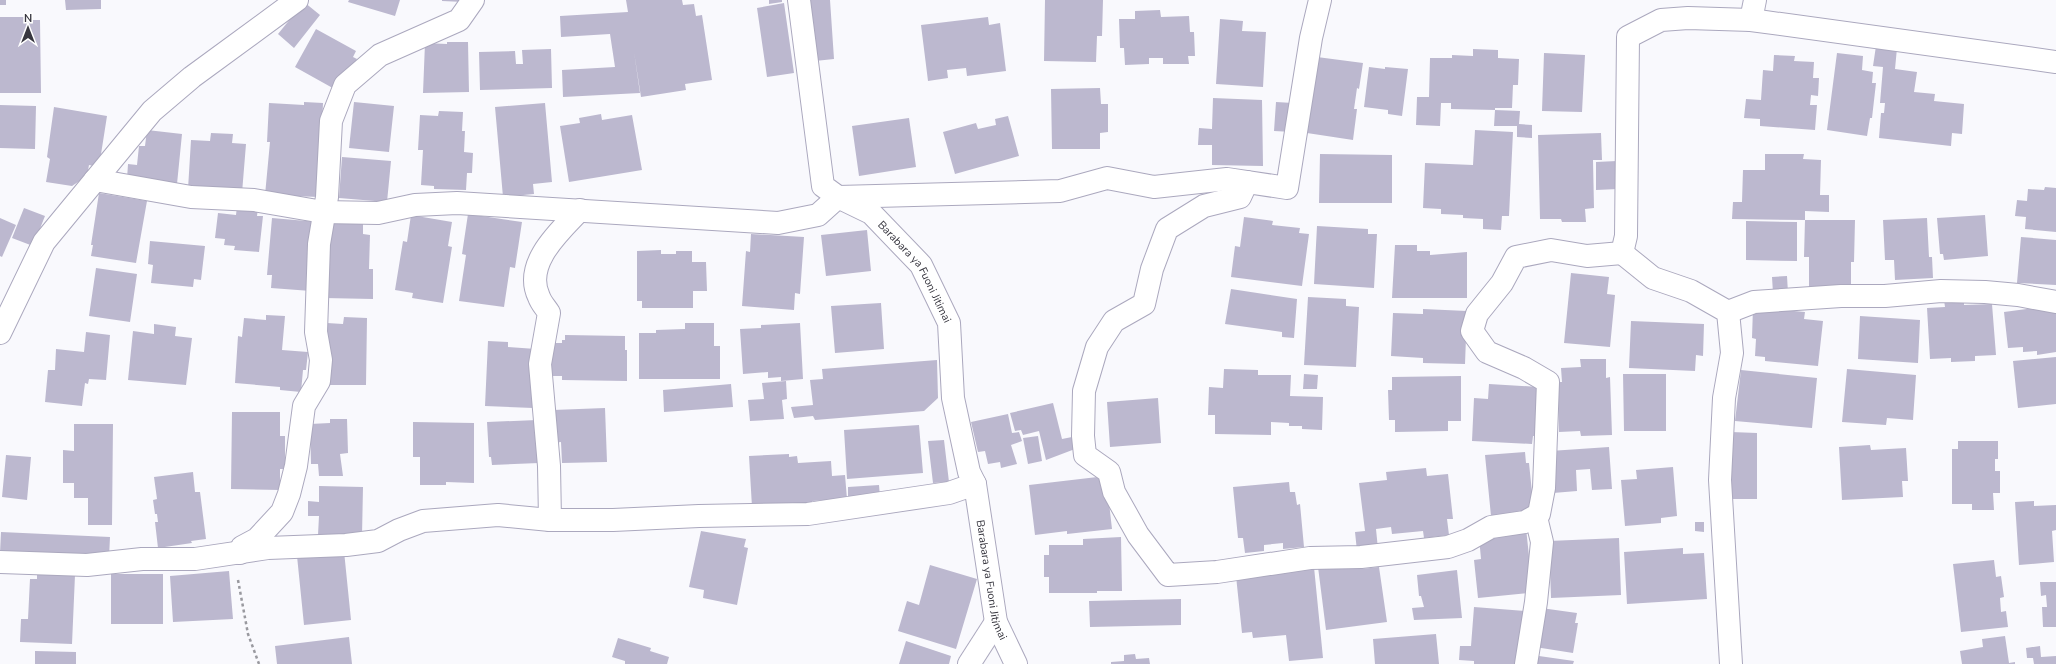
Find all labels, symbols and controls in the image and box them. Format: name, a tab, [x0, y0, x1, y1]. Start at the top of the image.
north arrow	[8, 8, 48, 48]
text: N	[24, 11, 32, 26]
street label: Barabara ya Fuoni Jitimai	[874, 218, 955, 325]
street label: Barabara ya Fuoni Jitimai	[973, 519, 1010, 643]

